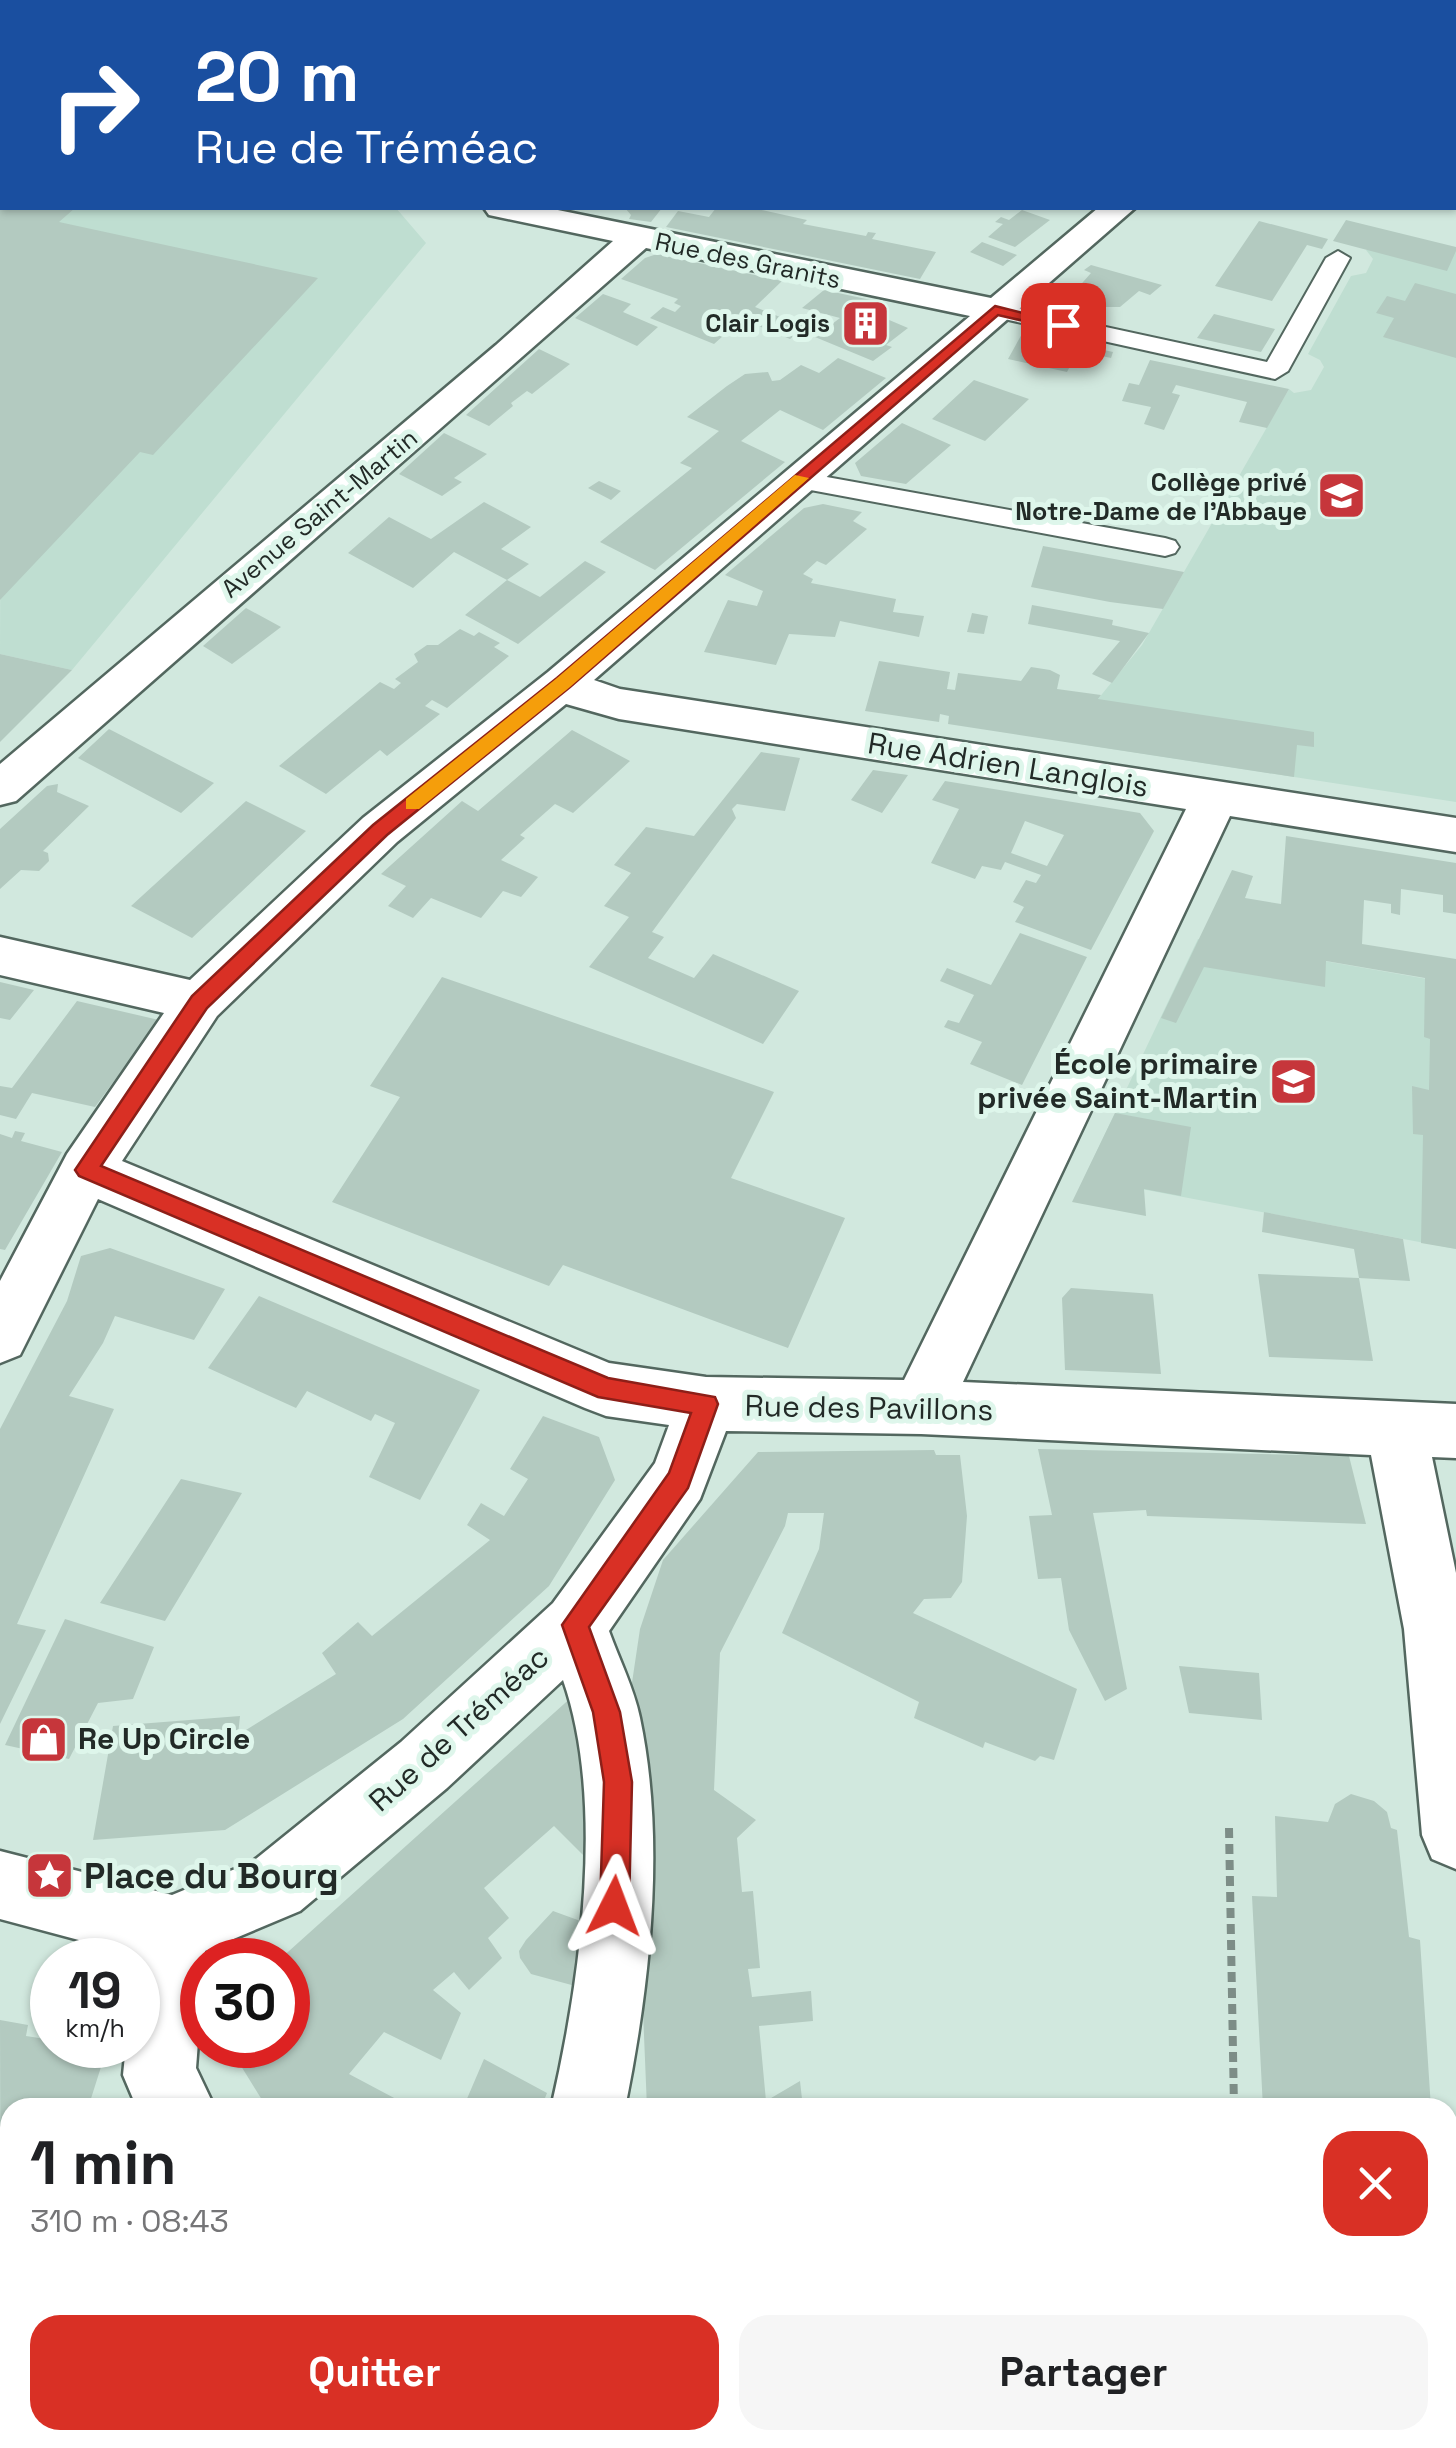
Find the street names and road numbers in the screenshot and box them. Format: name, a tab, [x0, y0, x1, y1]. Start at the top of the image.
street label: Rue des Granits	[652, 225, 844, 295]
street label: Avenue Saint-Martin	[214, 422, 424, 604]
street label: Rue Adrien Langlois	[865, 723, 1151, 806]
street label: Rue des Pavillons	[744, 1386, 994, 1429]
street label: Rue de Tréméac	[361, 1638, 557, 1820]

